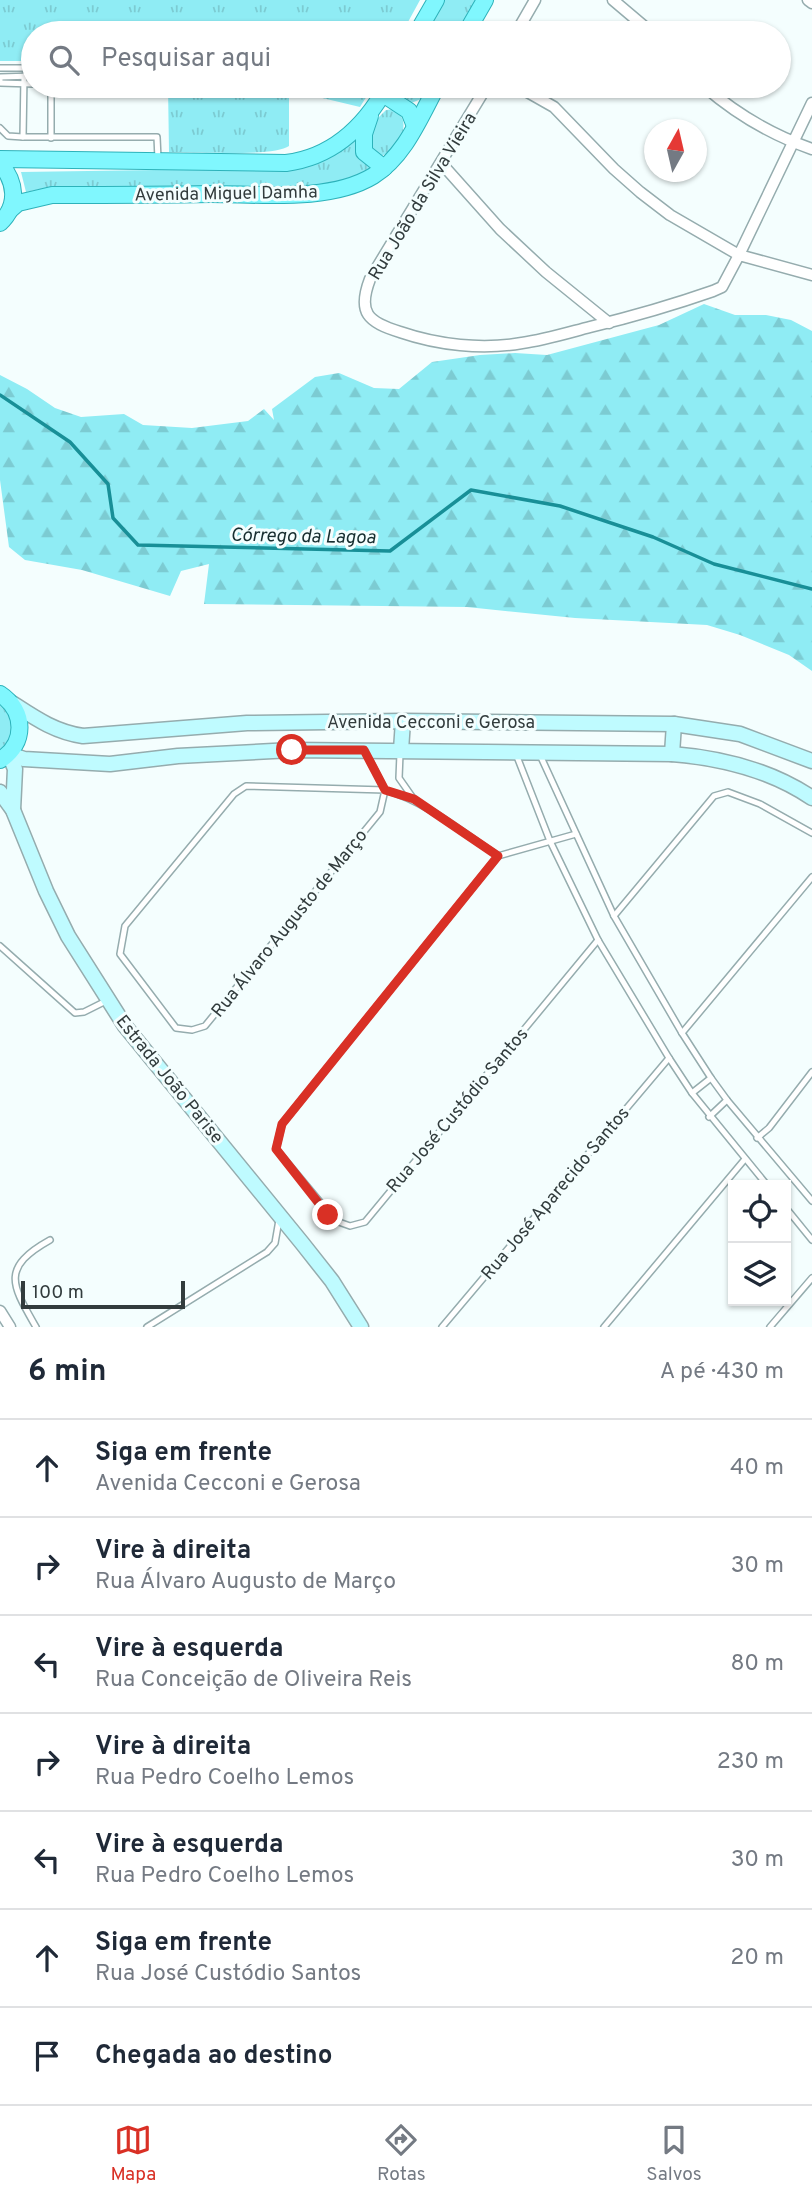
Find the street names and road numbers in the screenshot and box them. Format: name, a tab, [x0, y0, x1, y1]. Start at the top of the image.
street label: Rua João da Silva Vieira	[364, 109, 483, 285]
street label: Avenida Miguel Damha	[134, 181, 318, 208]
street label: Avenida Cecconi e Gerosa	[327, 712, 535, 735]
street label: Rua Álvaro Augusto de Março	[206, 824, 373, 1023]
street label: Estrada João Parise	[110, 1011, 228, 1149]
street label: Rua José Custódio Santos	[382, 1024, 534, 1198]
street label: Rua José Aparecido Santos	[477, 1103, 635, 1285]

